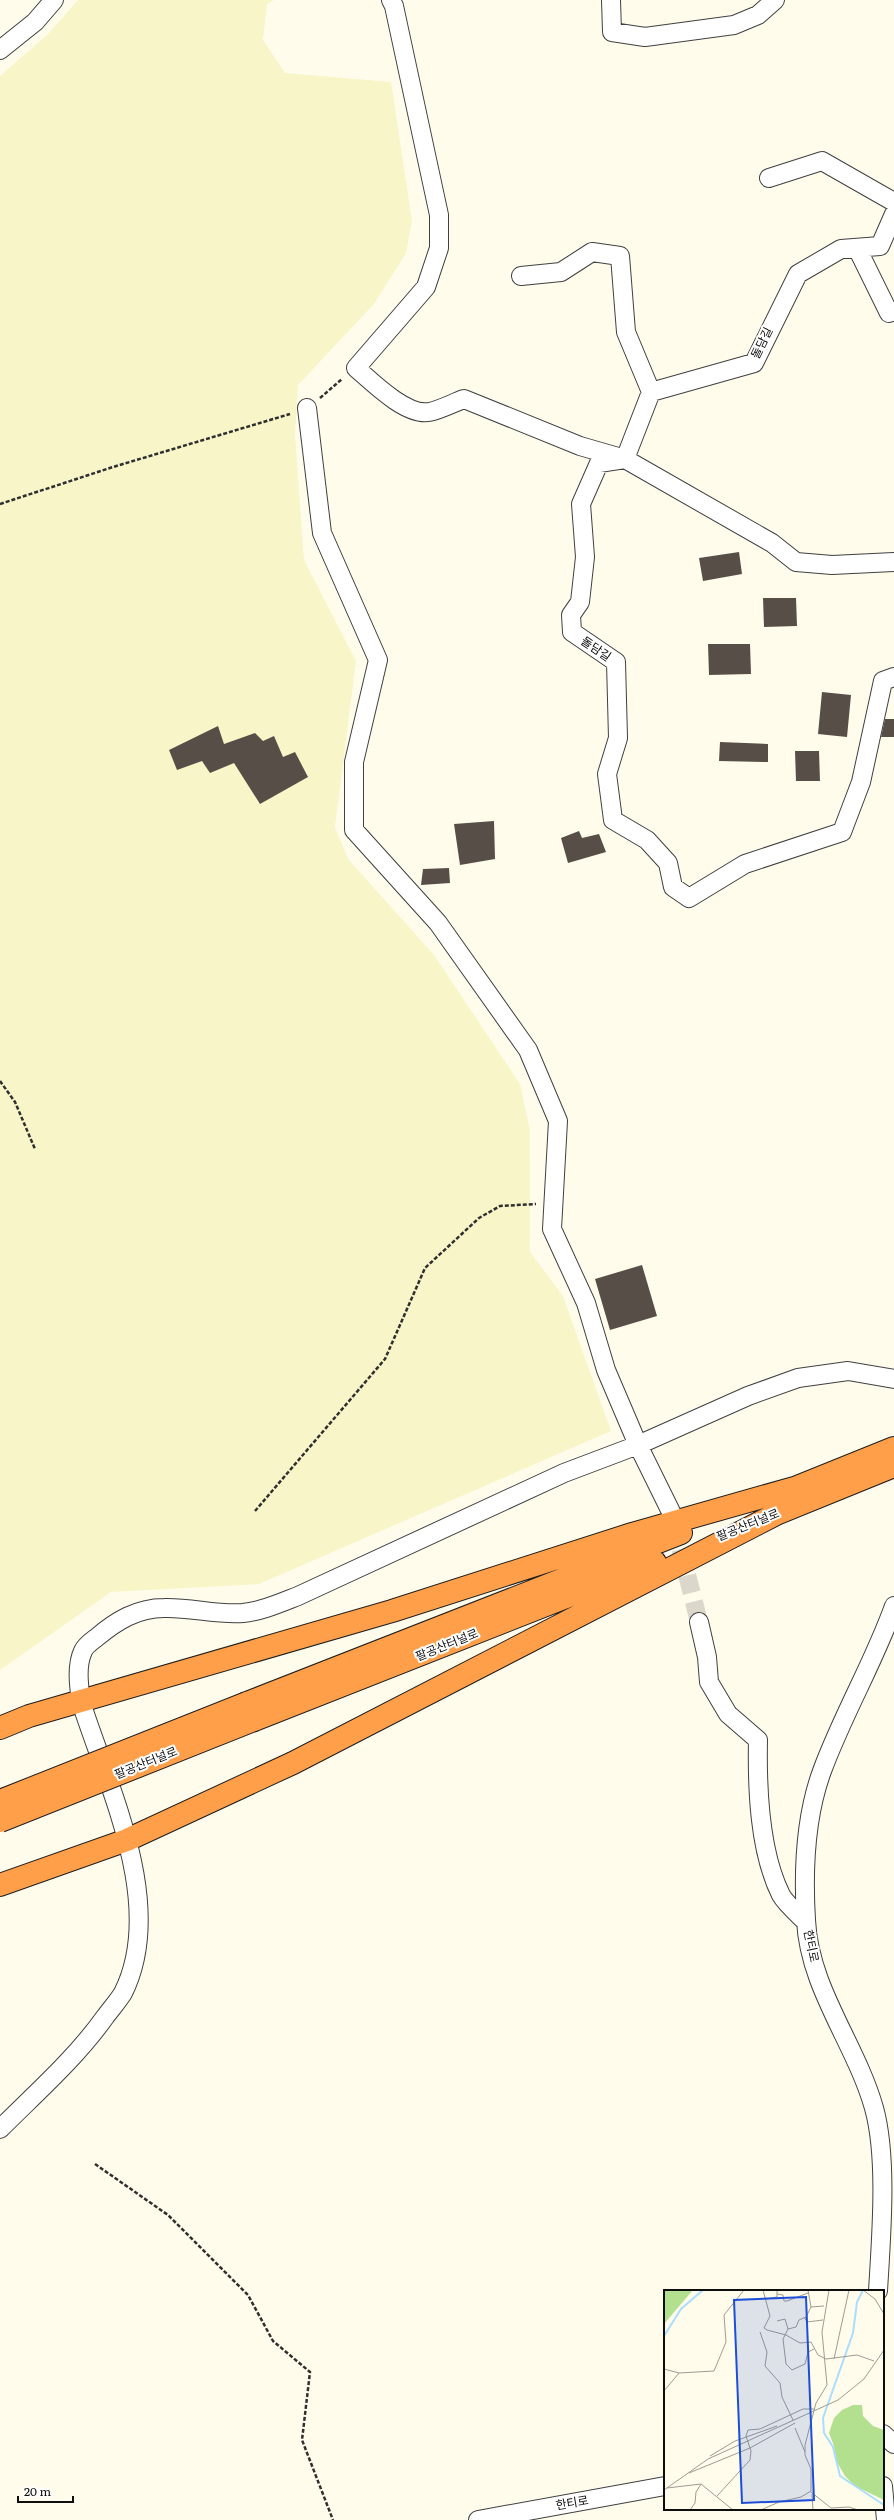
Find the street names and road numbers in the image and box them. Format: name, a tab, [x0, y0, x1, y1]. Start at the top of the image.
street label: 돌담길	[746, 324, 776, 361]
street label: 돌담길	[578, 631, 615, 665]
street label: 팔공산터널로	[714, 1503, 782, 1545]
street label: 팔공산터널로	[413, 1623, 481, 1665]
street label: 팔공산터널로	[112, 1741, 180, 1783]
street label: 한티로	[800, 1928, 824, 1964]
street label: 한티로	[554, 2490, 590, 2514]

